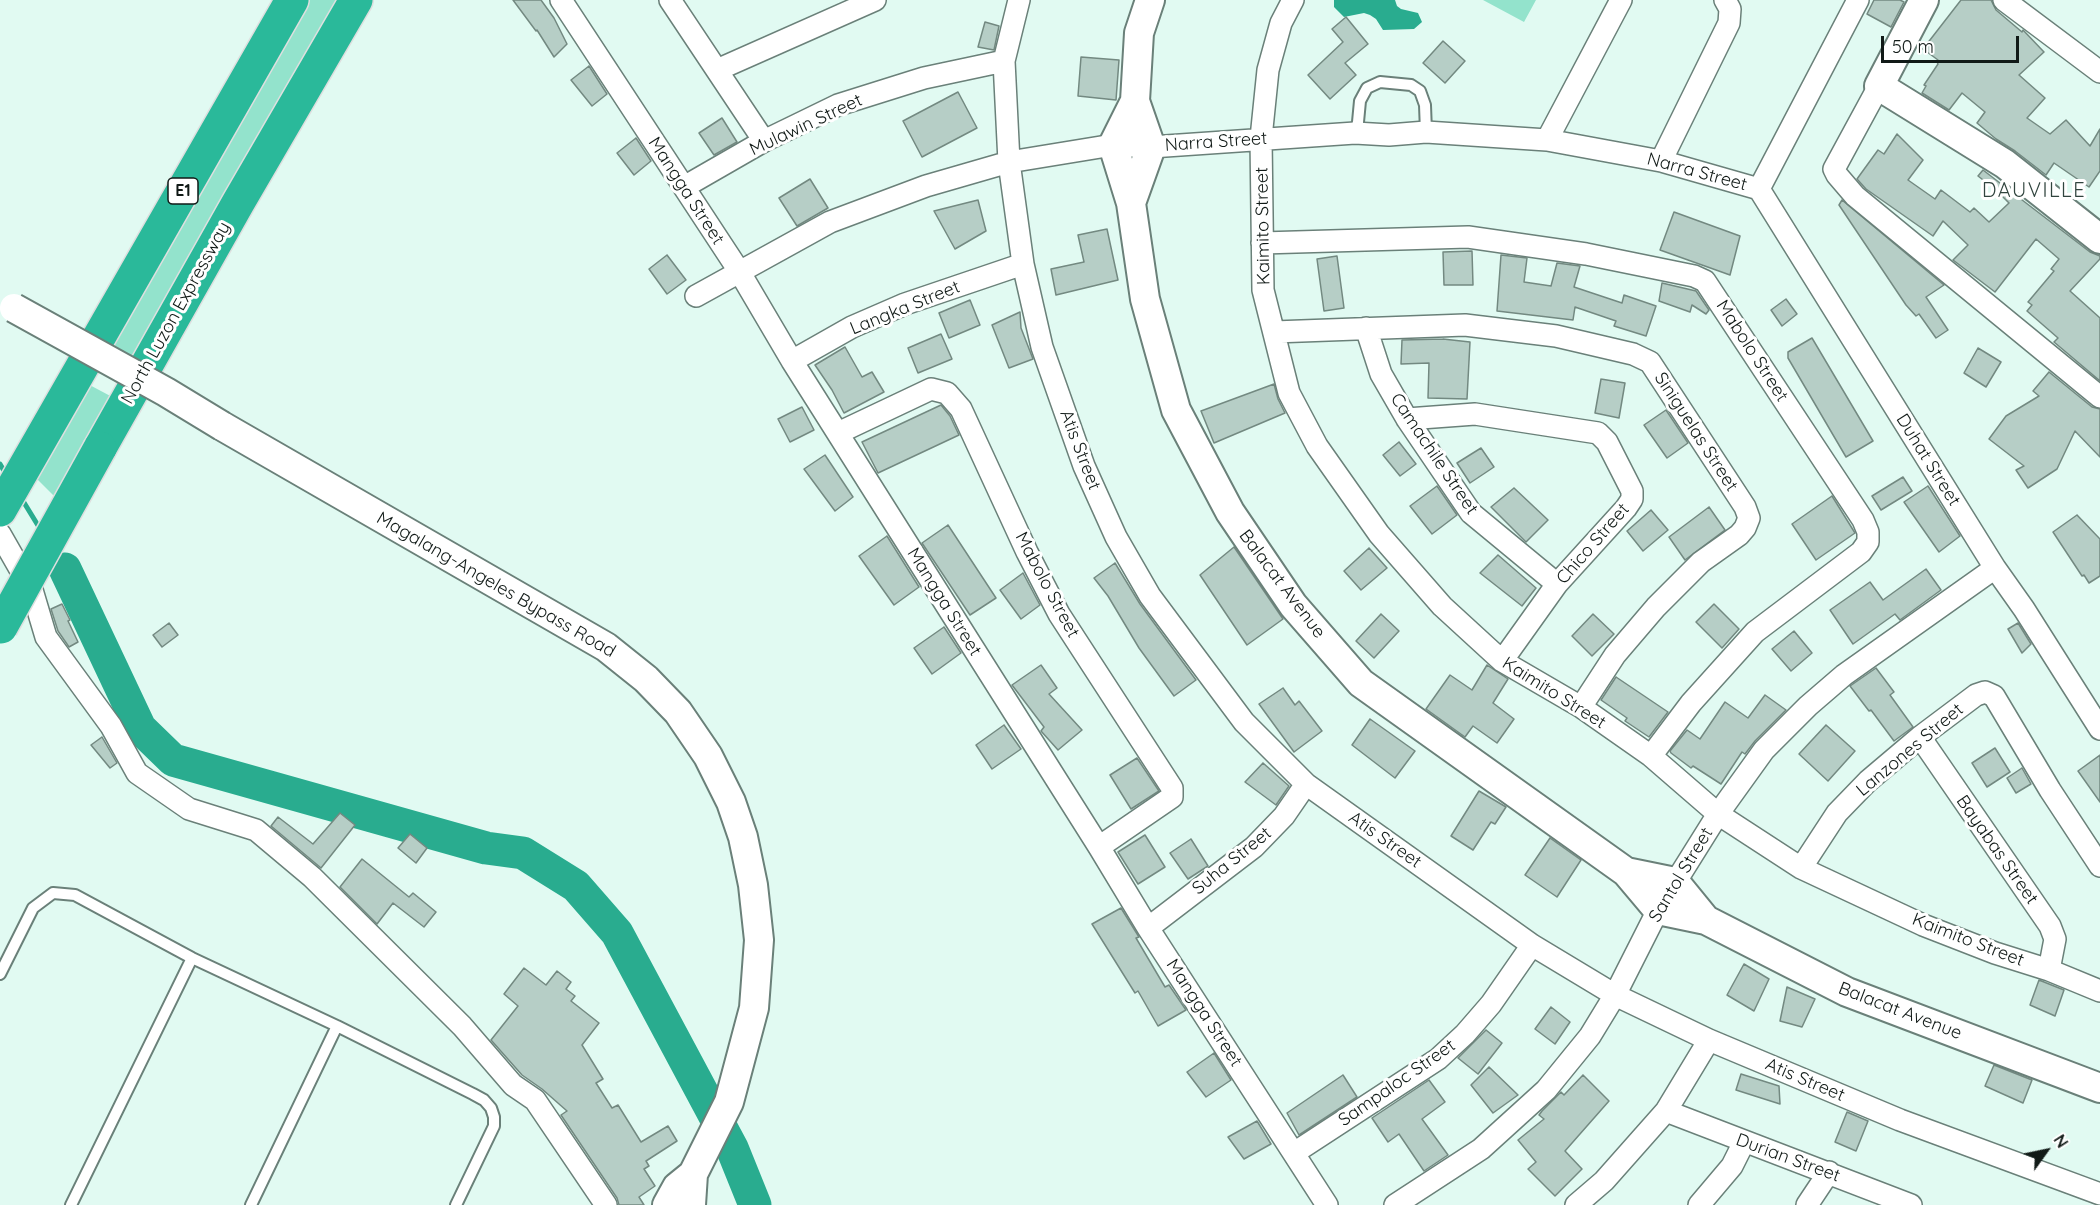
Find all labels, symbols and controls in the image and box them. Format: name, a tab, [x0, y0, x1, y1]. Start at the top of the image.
scale bar	[1884, 24, 2022, 62]
text: 50 m	[1892, 35, 1934, 58]
street label: Mulawin Street	[746, 89, 866, 161]
street label: Narra Street	[1164, 128, 1268, 156]
street label: Mangga Street	[643, 133, 729, 249]
street label: Narra Street	[1645, 148, 1749, 196]
street label: Kaimito Street	[1251, 167, 1275, 285]
road number: E1	[168, 178, 198, 204]
district label: DAUVILLE	[1982, 179, 2086, 203]
street label: North Luzon Expressway	[117, 218, 235, 408]
street label: Langka Street	[847, 276, 963, 340]
street label: Mabolo Street	[1711, 296, 1793, 406]
street label: Siniguelas Street	[1650, 369, 1742, 495]
street label: Camachile Street	[1385, 389, 1483, 519]
street label: Atis Street	[1055, 407, 1105, 493]
street label: Duhat Street	[1891, 410, 1965, 510]
street label: Chico Street	[1552, 499, 1634, 589]
street label: Magalang-Angeles Bypass Road	[373, 508, 619, 662]
street label: Balacat Avenue	[1234, 525, 1330, 643]
street label: Mabolo Street	[1010, 528, 1084, 642]
street label: Mangga Street	[902, 544, 986, 660]
street label: Kaimito Street	[1498, 653, 1610, 733]
street label: Lanzones Street	[1852, 699, 1968, 801]
street label: Bayabas Street	[1951, 791, 2043, 909]
street label: Atis Street	[1344, 807, 1426, 873]
street label: Suha Street	[1188, 823, 1276, 899]
street label: Santol Street	[1644, 824, 1718, 926]
street label: Kaimito Street	[1909, 909, 2027, 971]
street label: Mangga Street	[1161, 955, 1247, 1071]
street label: Balacat Avenue	[1835, 978, 1965, 1044]
street label: Sampaloc Street	[1334, 1035, 1460, 1131]
street label: Atis Street	[1762, 1054, 1848, 1106]
north arrow	[2016, 1121, 2076, 1181]
street label: Durian Street	[1733, 1129, 1843, 1187]
text: N	[2050, 1131, 2073, 1152]

